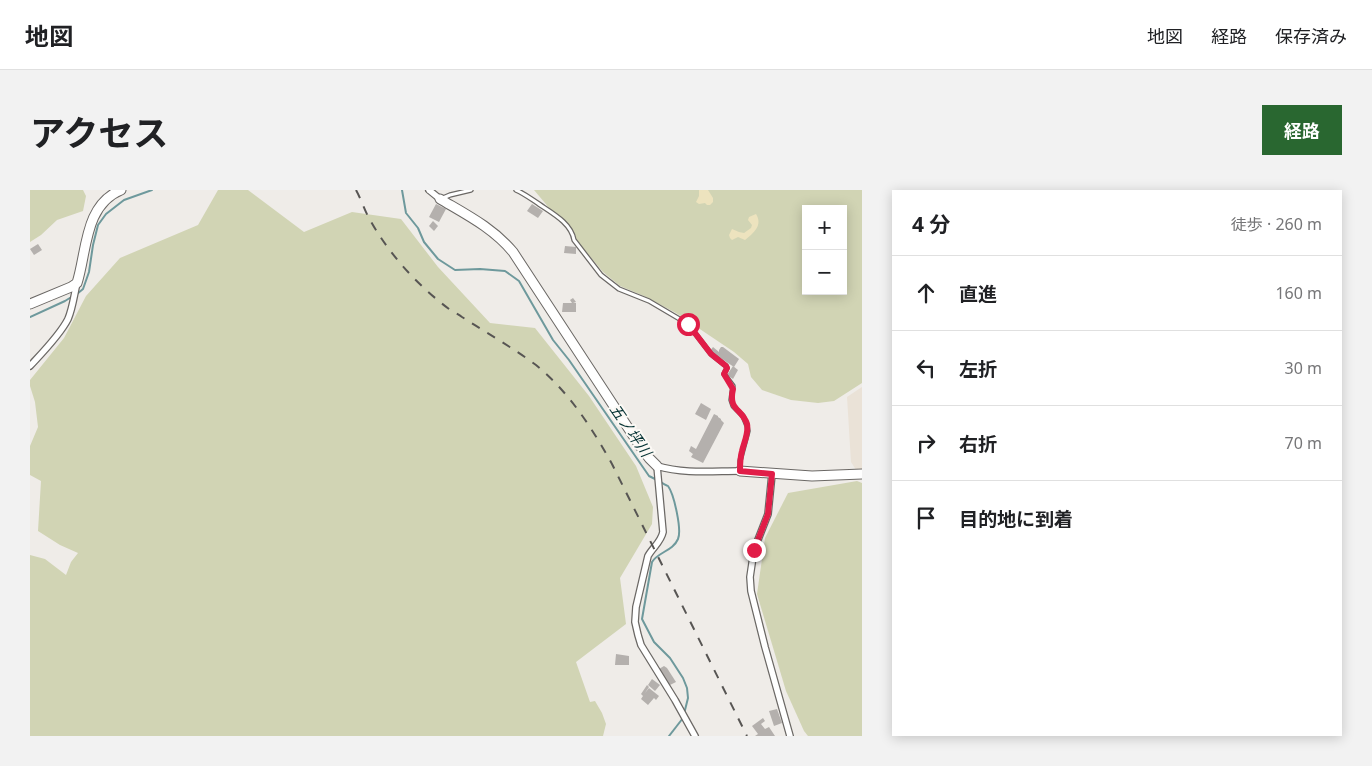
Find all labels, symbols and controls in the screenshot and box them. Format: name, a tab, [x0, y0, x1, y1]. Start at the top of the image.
text: 地図	[25, 19, 73, 52]
text: 地図	[1147, 24, 1183, 48]
text: 経路	[1211, 24, 1247, 48]
text: 保存済み	[1275, 24, 1347, 48]
button: 経路	[1262, 105, 1342, 155]
text: アクセス	[30, 109, 168, 156]
map controls	[802, 205, 847, 295]
button: +	[802, 205, 847, 250]
text: 4 分	[912, 210, 950, 238]
text: 徒歩 · 260 m	[1231, 213, 1322, 235]
button: −	[802, 250, 847, 295]
icon: ahead	[912, 279, 940, 307]
text: 直進	[959, 281, 997, 307]
text: 160 m	[1275, 282, 1322, 304]
route start	[677, 313, 700, 336]
icon: left	[912, 354, 940, 382]
text: 左折	[959, 356, 997, 382]
text: 30 m	[1285, 357, 1322, 379]
water label: 五ノ坪川	[606, 400, 658, 462]
icon: right	[912, 429, 940, 457]
text: 右折	[959, 431, 997, 457]
text: 70 m	[1285, 432, 1322, 454]
icon: arrive	[912, 504, 940, 532]
text: 目的地に到着	[959, 506, 1073, 532]
route end	[743, 539, 766, 562]

